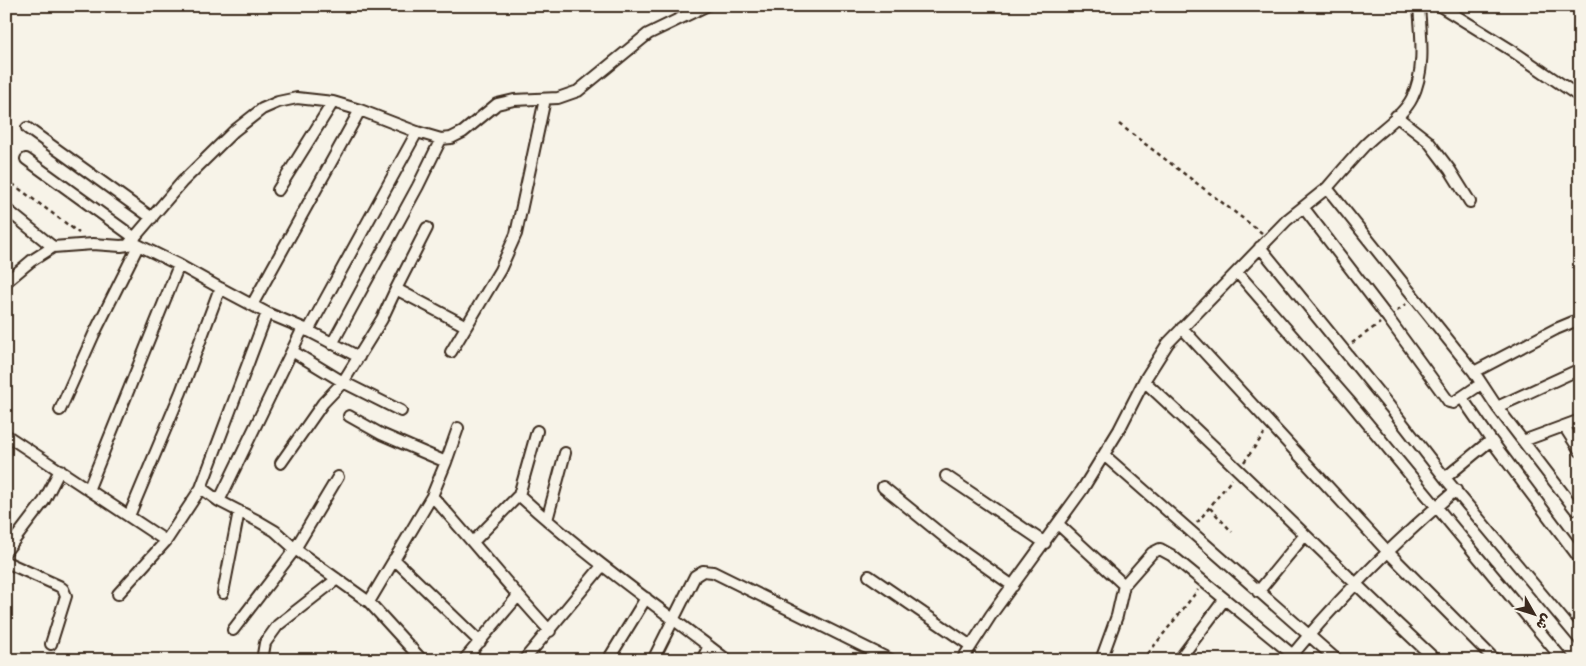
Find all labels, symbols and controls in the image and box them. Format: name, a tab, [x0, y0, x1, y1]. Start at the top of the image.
north arrow	[1508, 588, 1558, 638]
text: ش	[1529, 608, 1558, 636]

